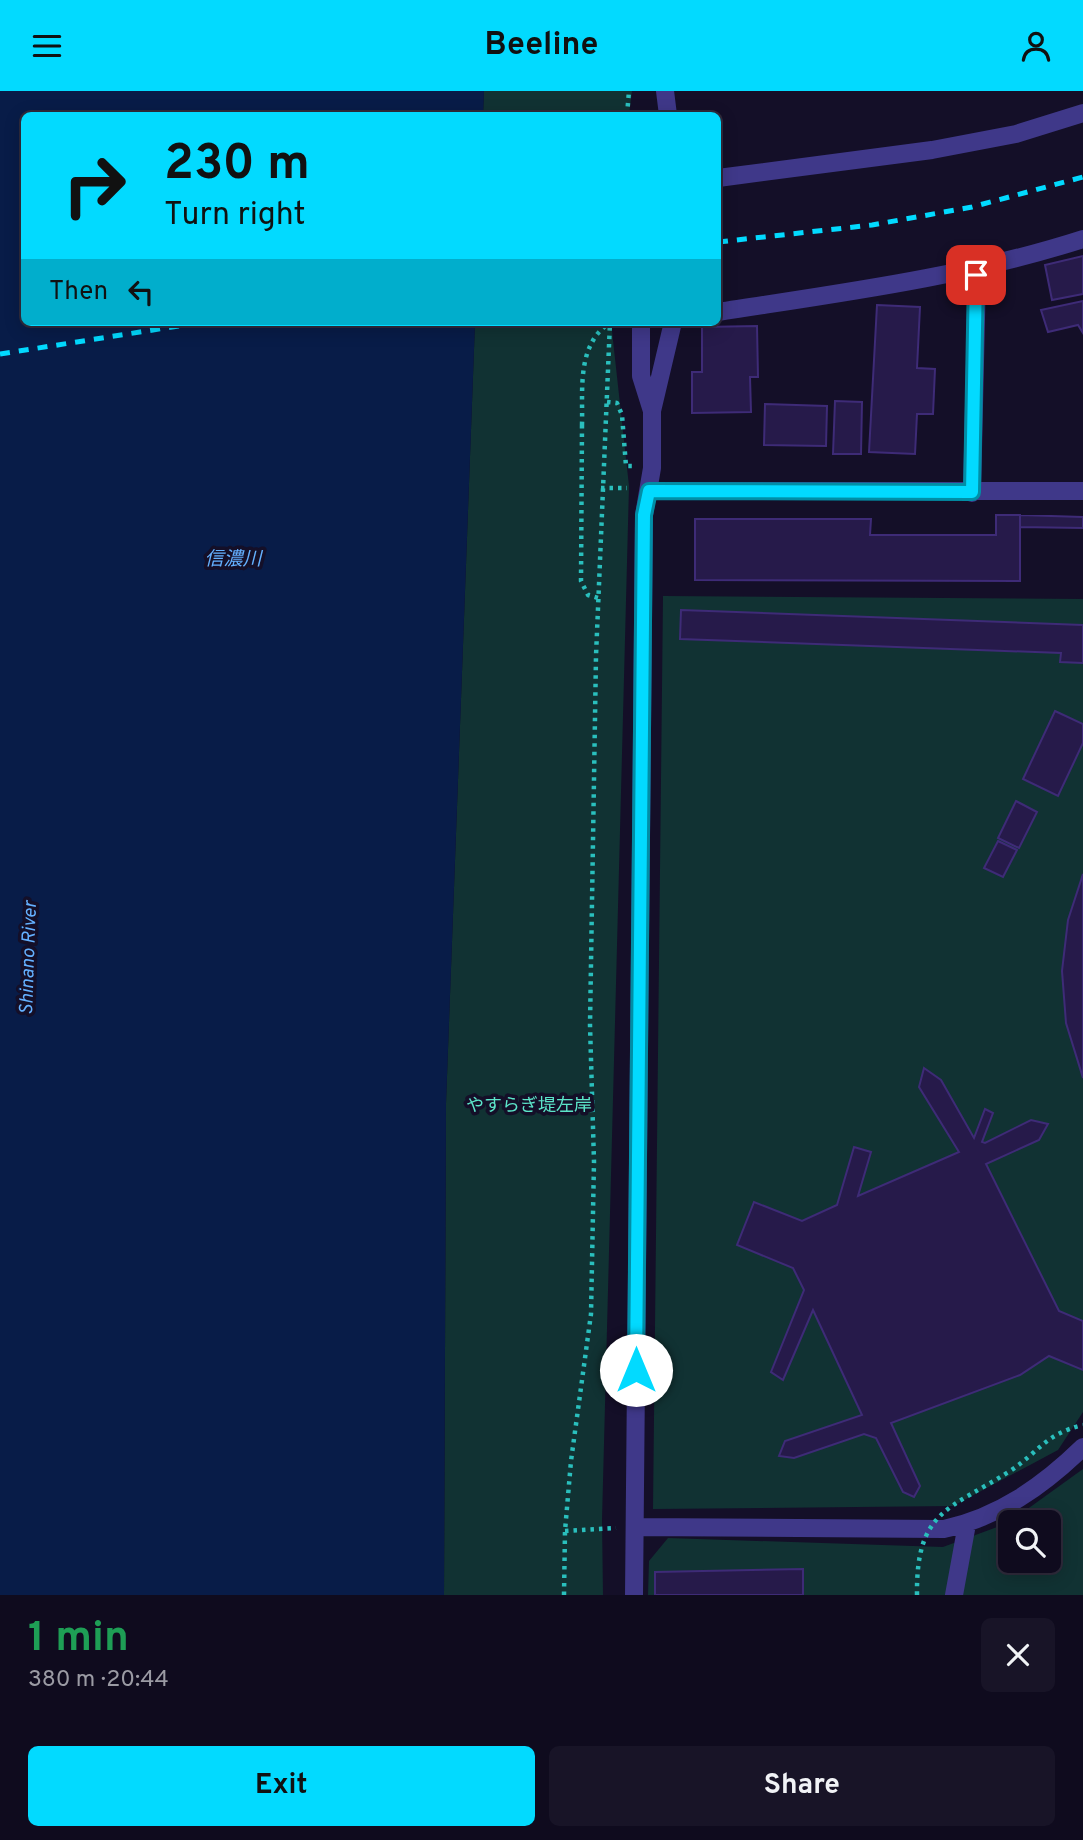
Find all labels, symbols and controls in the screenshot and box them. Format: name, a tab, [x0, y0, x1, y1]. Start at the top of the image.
text: Beeline	[485, 26, 598, 66]
icon: menu	[28, 27, 66, 65]
icon: person	[1017, 27, 1055, 65]
text: 230 m	[164, 135, 310, 197]
icon: right	[49, 140, 140, 231]
text: Turn right	[164, 196, 306, 236]
pin	[946, 245, 1006, 305]
icon: arrive	[957, 256, 995, 294]
icon: left	[122, 273, 160, 311]
text: Then	[49, 276, 108, 309]
water label: 信濃川	[204, 548, 263, 572]
water label: Shinano River	[15, 899, 43, 1015]
park label: やすらぎ堤左岸	[466, 1095, 592, 1118]
position arrow	[599, 1333, 673, 1407]
map controls	[998, 1510, 1061, 1573]
button: search	[998, 1510, 1061, 1573]
text: 1 min	[28, 1613, 129, 1666]
button: close	[981, 1618, 1055, 1692]
text: 380 m · 20:44	[28, 1666, 169, 1695]
button: Exit	[28, 1746, 535, 1826]
button: Share	[549, 1746, 1055, 1826]

